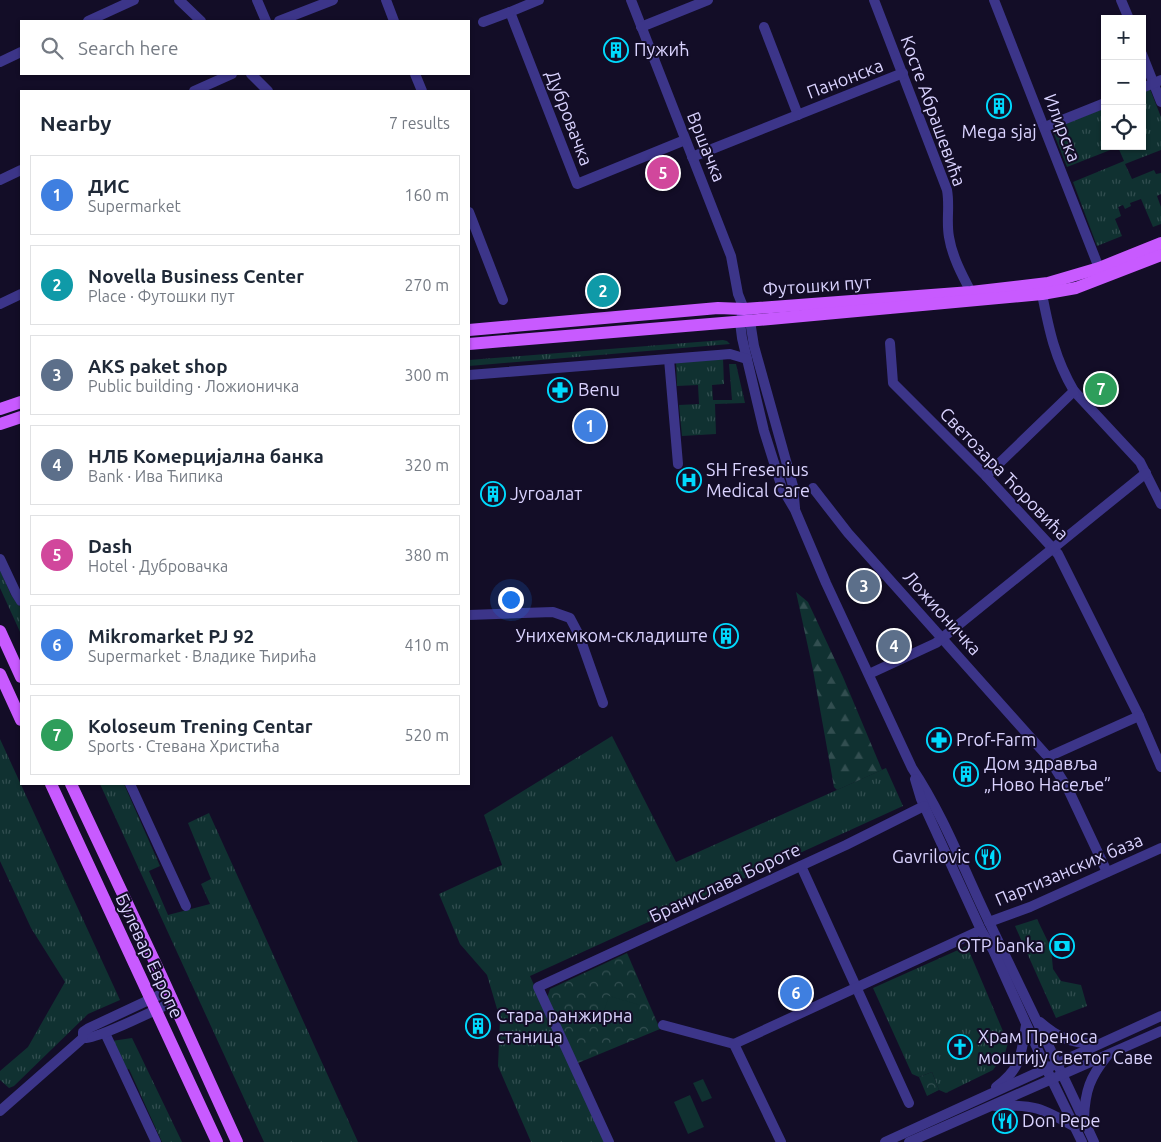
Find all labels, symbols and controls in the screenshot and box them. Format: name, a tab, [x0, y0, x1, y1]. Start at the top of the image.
map controls	[1101, 15, 1146, 150]
button: +	[1101, 15, 1146, 60]
search box	[20, 20, 470, 75]
street label: Косте Абрашевића	[897, 33, 970, 189]
icon: search	[38, 34, 66, 62]
text: Search here	[78, 37, 178, 59]
building icon: Пужић	[603, 37, 629, 63]
place label: Пужић	[634, 39, 689, 59]
street label: Панонска	[804, 54, 886, 102]
button: −	[1101, 60, 1146, 105]
street label: Дубровачка	[543, 67, 597, 168]
street label: Илирска	[1041, 91, 1085, 165]
building icon: Mega sjaj	[986, 93, 1012, 119]
button: locate	[1101, 105, 1146, 150]
street label: Вршачка	[684, 109, 730, 185]
text: Nearby	[40, 111, 111, 135]
text: 7 results	[389, 114, 450, 132]
place label: Mega sjaj	[961, 121, 1037, 141]
pin: 5	[647, 154, 679, 192]
text: ДИС	[88, 175, 129, 197]
text: 1	[52, 186, 62, 204]
text: 160 m	[404, 186, 449, 204]
text: Supermarket	[88, 197, 181, 215]
text: Novella Business Center	[88, 265, 304, 287]
street label: Футошки пут	[762, 271, 872, 299]
pin: 2	[587, 272, 619, 310]
text: 2	[52, 276, 62, 294]
text: 270 m	[404, 276, 449, 294]
text: Place · Футошки пут	[88, 287, 234, 305]
text: AKS paket shop	[88, 355, 228, 377]
text: 3	[52, 366, 62, 384]
text: 300 m	[404, 366, 449, 384]
pin: 7	[1085, 370, 1117, 408]
text: Public building · Ложионичка	[88, 377, 299, 395]
pharmacy icon: Benu	[547, 377, 573, 403]
place label: Benu	[578, 379, 620, 399]
street label: Светозара Ћоровића	[936, 403, 1073, 544]
pin: 1	[574, 407, 606, 445]
text: НЛБ Комерцијална банка	[88, 445, 324, 467]
text: 4	[52, 456, 62, 474]
text: 320 m	[404, 456, 449, 474]
place label: SH Fresenius Medical Care	[706, 459, 810, 500]
text: Bank · Ива Ћипика	[88, 467, 223, 485]
hospital icon: SH Fresenius Medical Care	[676, 467, 702, 493]
building icon: Југоалат	[480, 481, 506, 507]
place label: Југоалат	[510, 483, 582, 503]
text: Dash	[88, 535, 132, 557]
text: 5	[52, 546, 62, 564]
text: 380 m	[404, 546, 449, 564]
text: Hotel · Дубровачка	[88, 557, 228, 575]
street label: Ложионичка	[900, 566, 986, 659]
pin: 3	[848, 567, 880, 605]
your location	[498, 587, 524, 613]
building icon: Унихемком-складиште	[713, 623, 739, 649]
text: Mikromarket PJ 92	[88, 625, 254, 647]
place label: Унихемком-складиште	[516, 625, 708, 645]
pin: 4	[878, 627, 910, 665]
text: 6	[52, 636, 62, 654]
text: 410 m	[404, 636, 449, 654]
text: Supermarket · Владике Ћирића	[88, 647, 317, 665]
text: Koloseum Trening Centar	[88, 715, 313, 737]
text: 7	[52, 726, 62, 744]
text: 520 m	[404, 726, 449, 744]
pharmacy icon: Prof-Farm	[926, 727, 952, 753]
place label: Prof-Farm	[956, 729, 1036, 749]
text: Sports · Стевана Христића	[88, 737, 280, 755]
place label: Дом здравља „Ново Насеље”	[984, 753, 1111, 794]
building icon: Дом здравља „Ново Насеље”	[953, 761, 979, 787]
street label: Партизанских база	[992, 829, 1145, 909]
street label: Бранислава Бороте	[646, 838, 803, 926]
restaurant icon: Gavrilovic	[975, 844, 1001, 870]
place label: Gavrilovic	[892, 846, 970, 866]
street label: Булевар Европе	[112, 890, 188, 1021]
bank icon: OTP banka	[1049, 933, 1075, 959]
place label: OTP banka	[957, 935, 1044, 955]
pin: 6	[780, 974, 812, 1012]
place label: Стара ранжирна станица	[496, 1005, 632, 1046]
building icon: Стара ранжирна станица	[465, 1013, 491, 1039]
place label: Храм Преноса моштију Светог Саве	[978, 1026, 1153, 1067]
church icon: Храм Преноса моштију Светог Саве	[947, 1034, 973, 1060]
restaurant icon: Don Pepe	[992, 1108, 1018, 1134]
place label: Don Pepe	[1022, 1110, 1100, 1130]

